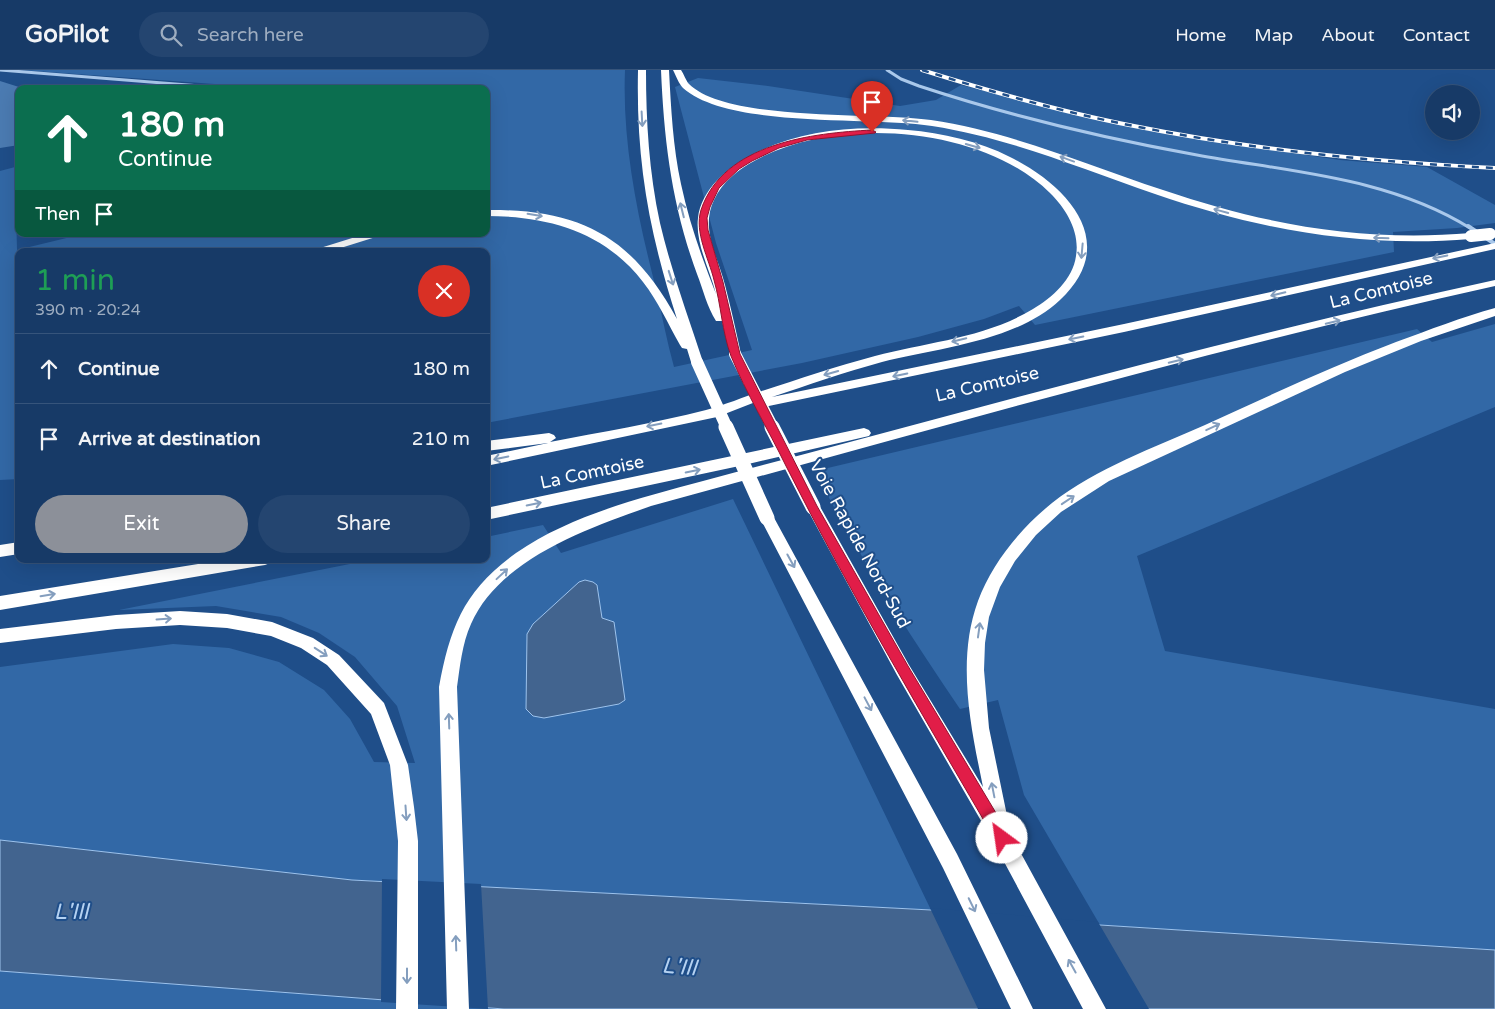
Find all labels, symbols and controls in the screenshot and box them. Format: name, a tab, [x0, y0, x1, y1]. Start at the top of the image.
search box	[139, 12, 489, 57]
text: GoPilot	[25, 20, 109, 49]
icon: search	[157, 21, 185, 49]
text: Search here	[197, 24, 304, 46]
text: Home	[1175, 24, 1226, 46]
text: Map	[1254, 24, 1293, 46]
text: About	[1321, 24, 1375, 46]
text: Contact	[1403, 24, 1470, 46]
pin	[851, 81, 893, 132]
map controls	[1425, 85, 1480, 140]
button: sound	[1425, 85, 1480, 140]
icon: arrive	[858, 88, 886, 116]
text: 180 m	[118, 104, 225, 146]
icon: ahead	[35, 105, 100, 170]
one-way arrow	[637, 110, 646, 126]
one-way arrow	[902, 116, 918, 126]
one-way arrow	[964, 142, 980, 152]
text: Continue	[118, 146, 213, 172]
one-way arrow	[1060, 153, 1076, 163]
icon: arrive	[90, 200, 118, 228]
one-way arrow	[677, 202, 686, 218]
text: Then	[35, 203, 80, 225]
one-way arrow	[1214, 206, 1230, 215]
one-way arrow	[526, 210, 542, 220]
one-way arrow	[1373, 234, 1389, 243]
one-way arrow	[1077, 242, 1087, 258]
one-way arrow	[1433, 253, 1449, 262]
text: 1 min	[35, 262, 115, 299]
button: close	[418, 265, 470, 317]
street label: La Comtoise	[1327, 267, 1435, 313]
one-way arrow	[667, 270, 676, 285]
one-way arrow	[1270, 290, 1286, 299]
text: 390 m · 20:24	[35, 300, 141, 320]
one-way arrow	[1325, 317, 1341, 326]
one-way arrow	[1068, 334, 1084, 343]
one-way arrow	[951, 336, 967, 345]
icon: ahead	[35, 355, 63, 383]
one-way arrow	[1167, 356, 1183, 365]
text: Continue	[78, 358, 160, 380]
text: 180 m	[412, 358, 470, 380]
street label: La Comtoise	[933, 361, 1041, 407]
one-way arrow	[824, 369, 840, 379]
one-way arrow	[892, 370, 908, 380]
one-way arrow	[646, 420, 662, 430]
one-way arrow	[1205, 422, 1220, 431]
icon: arrive	[35, 425, 63, 453]
text: Arrive at destination	[78, 428, 261, 450]
text: 210 m	[412, 428, 470, 450]
street label: La Comtoise	[538, 450, 646, 494]
one-way arrow	[494, 453, 510, 463]
street label: Voie Rapide Nord-Sud	[805, 456, 915, 632]
one-way arrow	[685, 466, 701, 475]
one-way arrow	[1061, 494, 1075, 505]
button: Exit	[35, 495, 248, 553]
button: Share	[258, 495, 470, 553]
one-way arrow	[526, 499, 542, 508]
one-way arrow	[786, 553, 796, 567]
one-way arrow	[495, 568, 508, 580]
one-way arrow	[40, 590, 56, 600]
one-way arrow	[156, 614, 172, 623]
one-way arrow	[974, 622, 984, 638]
one-way arrow	[313, 647, 327, 657]
one-way arrow	[864, 696, 873, 711]
one-way arrow	[444, 713, 454, 730]
one-way arrow	[988, 783, 998, 799]
one-way arrow	[401, 805, 410, 821]
position arrow	[975, 811, 1027, 863]
one-way arrow	[967, 897, 977, 912]
water label: L'Ill	[54, 899, 91, 925]
one-way arrow	[451, 935, 461, 952]
water label: L'Ill	[661, 953, 700, 982]
one-way arrow	[1067, 959, 1077, 974]
one-way arrow	[402, 967, 412, 983]

